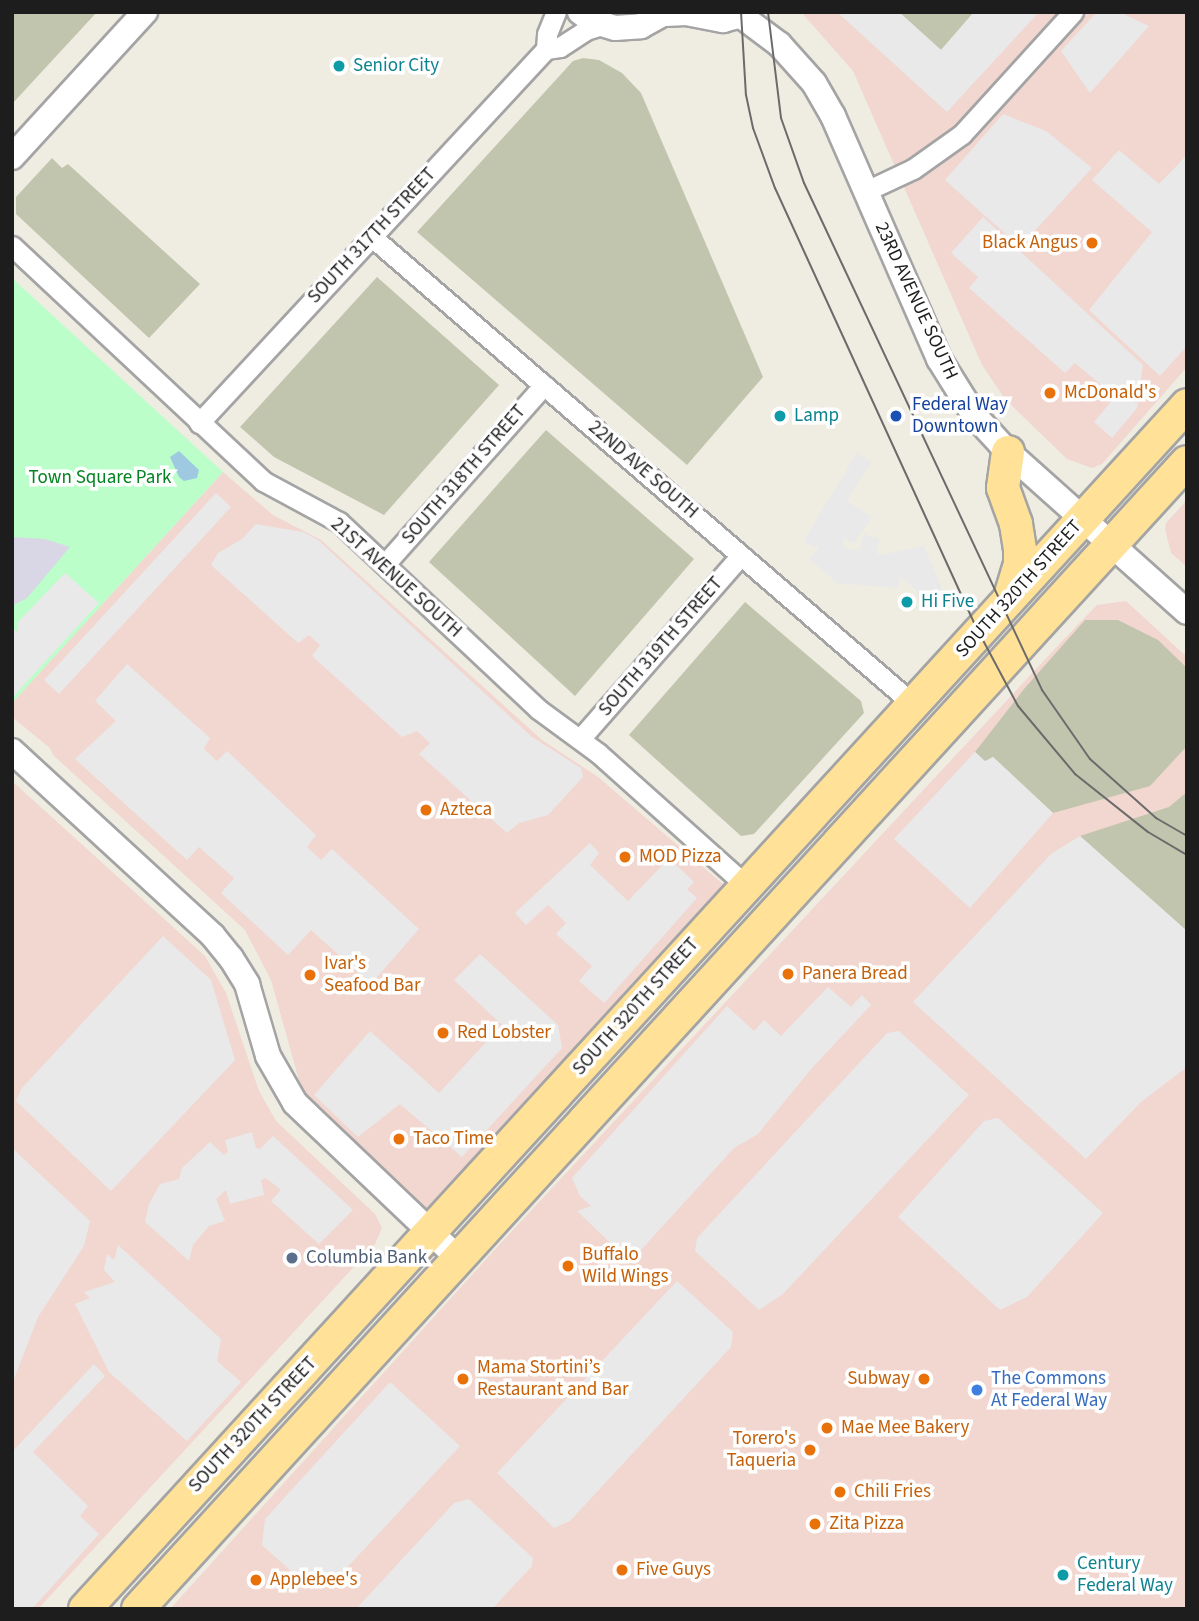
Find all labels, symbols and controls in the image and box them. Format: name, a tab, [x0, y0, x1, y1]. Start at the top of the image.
place label: Senior City	[353, 55, 439, 77]
marker: Senior City	[331, 58, 347, 74]
street label: SOUTH 317TH STREET	[303, 163, 441, 309]
street label: 23RD AVENUE SOUTH	[870, 219, 962, 383]
place label: Black Angus	[982, 232, 1078, 254]
marker: Black Angus	[1084, 235, 1100, 251]
place label: McDonald's	[1064, 382, 1156, 404]
marker: McDonald's	[1042, 385, 1058, 401]
place label: Federal Way Downtown	[912, 394, 1008, 438]
street label: SOUTH 318TH STREET	[397, 401, 531, 549]
place label: Lamp	[794, 405, 839, 427]
marker: Federal Way Downtown	[886, 406, 906, 426]
marker: Lamp	[772, 408, 788, 424]
street label: 22ND AVE SOUTH	[583, 416, 703, 524]
park label: Town Square Park	[29, 467, 171, 489]
street label: 21ST AVENUE SOUTH	[326, 513, 466, 643]
street label: SOUTH 320TH STREET	[951, 516, 1087, 662]
street label: SOUTH 319TH STREET	[594, 573, 728, 721]
place label: Hi Five	[921, 591, 974, 613]
marker: Hi Five	[899, 594, 915, 610]
place label: Azteca	[440, 799, 492, 821]
marker: Azteca	[418, 802, 434, 818]
place label: MOD Pizza	[639, 846, 722, 868]
marker: MOD Pizza	[617, 849, 633, 865]
street label: SOUTH 320TH STREET	[568, 934, 704, 1080]
place label: Ivar's Seafood Bar	[324, 953, 421, 997]
place label: Panera Bread	[802, 963, 908, 985]
marker: Panera Bread	[780, 966, 796, 982]
marker: Ivar's Seafood Bar	[302, 967, 318, 983]
place label: Red Lobster	[457, 1022, 551, 1044]
marker: Red Lobster	[435, 1025, 451, 1041]
place label: Taco Time	[413, 1128, 494, 1150]
marker: Taco Time	[391, 1131, 407, 1147]
place label: Buffalo Wild Wings	[582, 1244, 668, 1288]
place label: Columbia Bank	[306, 1247, 427, 1269]
marker: Columbia Bank	[284, 1250, 300, 1266]
marker: Buffalo Wild Wings	[560, 1258, 576, 1274]
street label: SOUTH 320TH STREET	[184, 1352, 322, 1498]
place label: Mama Stortini’s Restaurant and Bar	[477, 1357, 629, 1401]
place label: Subway	[847, 1368, 910, 1390]
place label: The Commons At Federal Way	[991, 1368, 1107, 1412]
marker: Mama Stortini’s Restaurant and Bar	[455, 1371, 471, 1387]
marker: Subway	[916, 1371, 932, 1387]
marker: The Commons At Federal Way	[969, 1382, 985, 1398]
place label: Mae Mee Bakery	[841, 1417, 969, 1439]
marker: Mae Mee Bakery	[819, 1420, 835, 1436]
place label: Torero's Taqueria	[726, 1428, 796, 1472]
marker: Torero's Taqueria	[802, 1442, 818, 1458]
place label: Chili Fries	[854, 1481, 931, 1503]
marker: Chili Fries	[832, 1484, 848, 1500]
place label: Zita Pizza	[829, 1513, 904, 1535]
marker: Zita Pizza	[807, 1516, 823, 1532]
place label: Century Federal Way	[1077, 1553, 1173, 1597]
place label: Five Guys	[636, 1559, 711, 1581]
marker: Five Guys	[614, 1562, 630, 1578]
marker: Century Federal Way	[1055, 1567, 1071, 1583]
place label: Applebee's	[270, 1569, 357, 1591]
marker: Applebee's	[248, 1572, 264, 1588]

